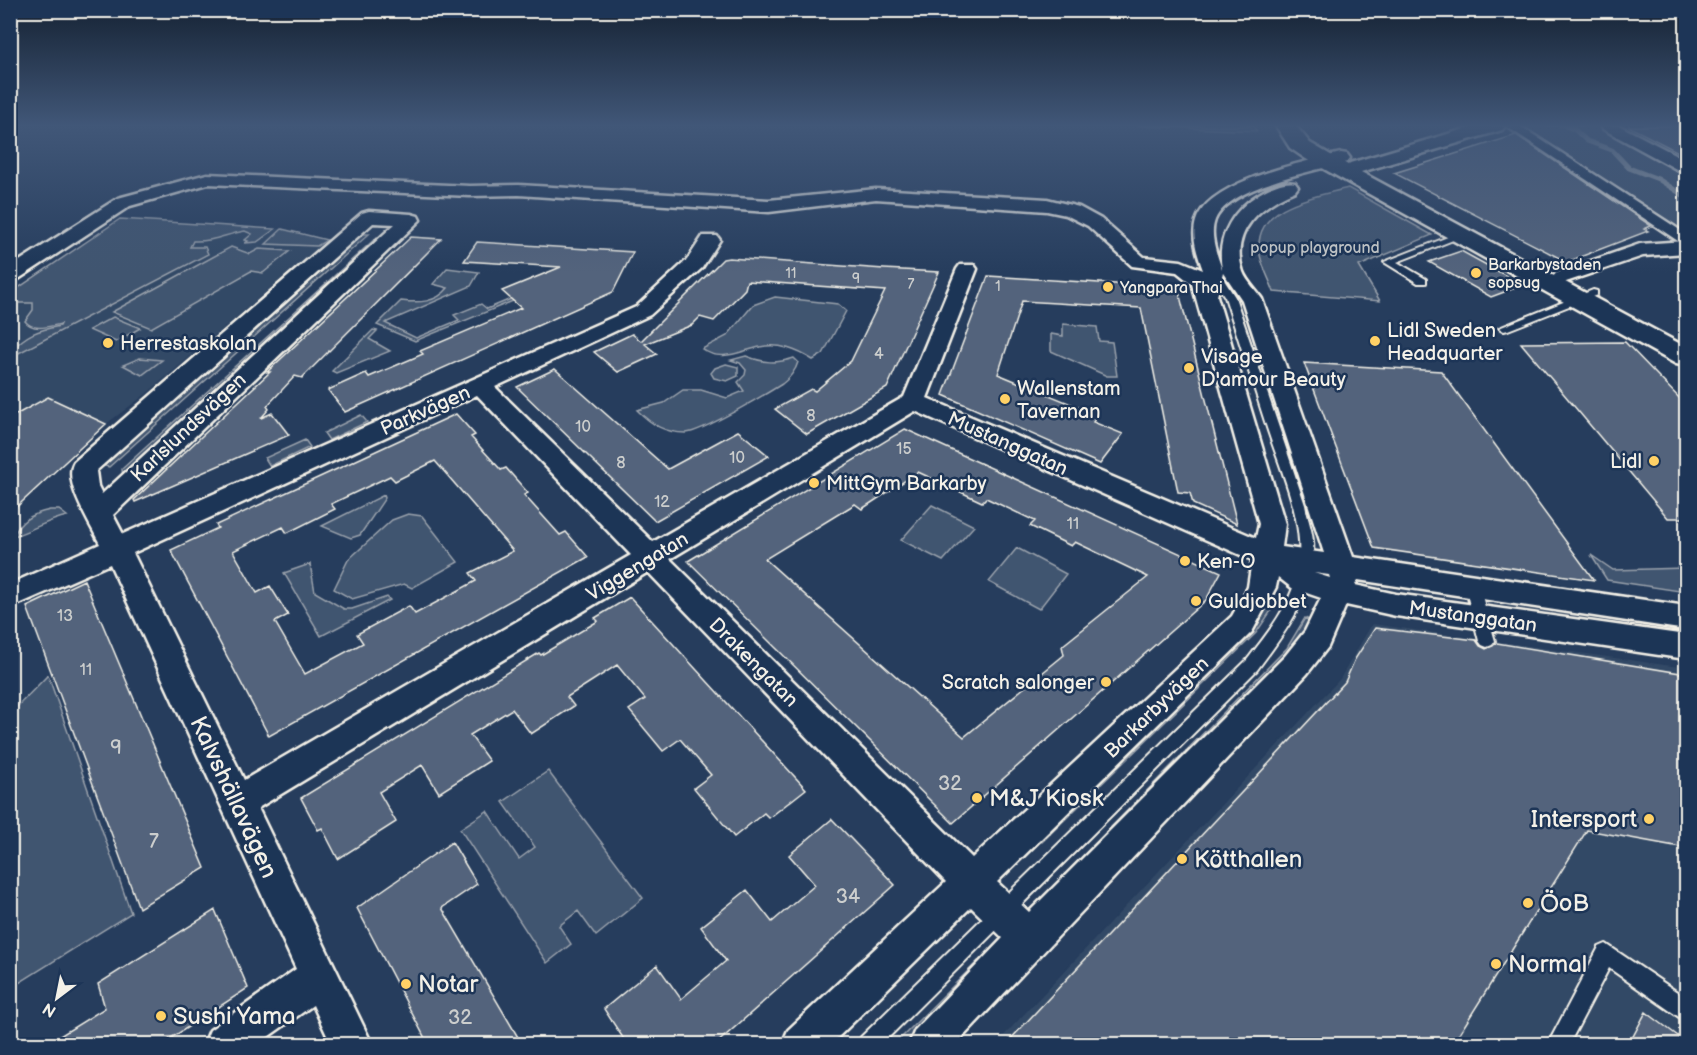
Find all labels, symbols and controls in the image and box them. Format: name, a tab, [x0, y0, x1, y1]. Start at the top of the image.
park label: popup playground	[1250, 239, 1380, 258]
place label: Barkarbystaden sopsug	[1488, 256, 1601, 293]
house number: 11	[786, 265, 796, 282]
marker: Barkarbystaden sopsug	[1469, 266, 1483, 280]
house number: 9	[852, 270, 860, 287]
house number: 7	[908, 276, 915, 293]
house number: 1	[995, 278, 1001, 295]
place label: Yangpara Thai	[1119, 279, 1223, 298]
marker: Yangpara Thai	[1101, 280, 1115, 294]
place label: Lidl Sweden Headquarter	[1387, 319, 1503, 366]
place label: Herrestaskolan	[120, 332, 257, 356]
marker: Lidl Sweden Headquarter	[1368, 334, 1382, 348]
marker: Herrestaskolan	[101, 336, 115, 350]
house number: 4	[874, 345, 884, 364]
place label: Visage D'amour Beauty	[1201, 345, 1346, 392]
marker: Visage D'amour Beauty	[1182, 361, 1196, 375]
street label: Karlslundsvägen	[126, 368, 251, 487]
place label: Wallenstam Tavernan	[1017, 377, 1121, 424]
street label: Parkvägen	[377, 381, 474, 441]
marker: Wallenstam Tavernan	[998, 392, 1012, 406]
house number: 8	[806, 407, 816, 426]
street label: Mustanggatan	[944, 407, 1071, 481]
house number: 10	[575, 418, 591, 437]
house number: 15	[896, 440, 912, 459]
house number: 10	[729, 449, 745, 468]
place label: Lidl	[1610, 450, 1642, 474]
house number: 8	[616, 454, 626, 473]
marker: Lidl	[1647, 454, 1661, 468]
place label: MittGym Barkarby	[826, 472, 986, 496]
marker: MittGym Barkarby	[807, 476, 821, 490]
house number: 12	[654, 493, 670, 512]
house number: 11	[1067, 515, 1079, 534]
street label: Viggengatan	[582, 527, 693, 607]
place label: Ken-O	[1197, 550, 1255, 574]
marker: Ken-O	[1178, 554, 1192, 568]
place label: Guldjobbet	[1208, 590, 1307, 614]
marker: Guldjobbet	[1189, 594, 1203, 608]
street label: Mustanggatan	[1407, 596, 1538, 638]
house number: 13	[57, 607, 73, 626]
street label: Drakengatan	[704, 613, 803, 712]
street label: Barkarbyvägen	[1099, 652, 1214, 764]
house number: 11	[80, 661, 92, 680]
place label: Scratch salonger	[942, 671, 1095, 695]
marker: Scratch salonger	[1099, 675, 1113, 689]
street label: Kalvshällavägen	[183, 712, 284, 883]
house number: 9	[110, 736, 122, 760]
house number: 32	[938, 772, 962, 796]
place label: M&J Kiosk	[989, 784, 1104, 813]
marker: M&J Kiosk	[970, 791, 984, 805]
place label: Intersport	[1531, 805, 1638, 834]
marker: Intersport	[1642, 812, 1656, 826]
house number: 7	[149, 830, 159, 854]
place label: Kötthallen	[1194, 845, 1302, 874]
marker: Kötthallen	[1175, 852, 1189, 866]
house number: 34	[836, 885, 860, 909]
place label: ÖoB	[1540, 889, 1589, 918]
marker: ÖoB	[1521, 896, 1535, 910]
place label: Normal	[1508, 950, 1587, 979]
marker: Normal	[1489, 957, 1503, 971]
north arrow	[27, 968, 87, 1028]
place label: Notar	[418, 970, 479, 999]
marker: Notar	[399, 977, 413, 991]
text: N	[40, 998, 60, 1021]
place label: Sushi Yama	[173, 1002, 296, 1031]
house number: 32	[448, 1006, 472, 1030]
marker: Sushi Yama	[154, 1009, 168, 1023]

